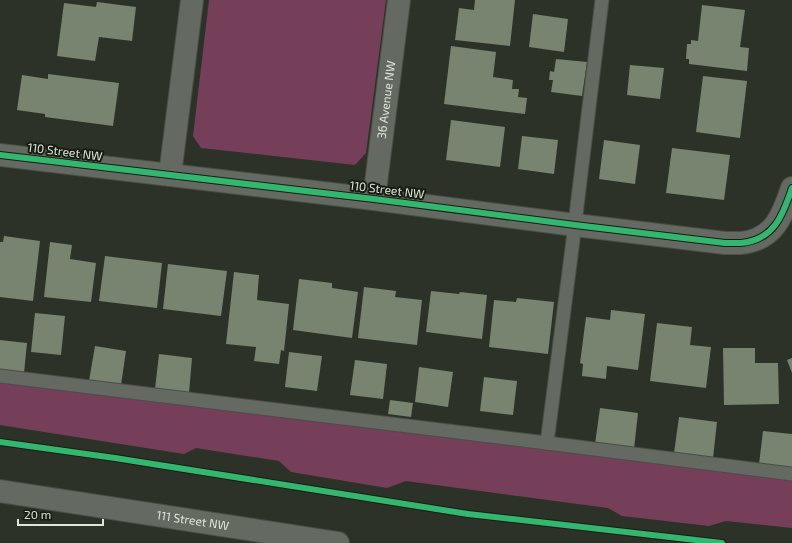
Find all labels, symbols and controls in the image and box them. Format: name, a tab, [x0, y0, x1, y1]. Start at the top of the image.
street label: 36 Avenue NW	[374, 60, 397, 140]
street label: 110 Street NW	[27, 139, 103, 163]
street label: 110 Street NW	[349, 177, 425, 201]
scale bar	[18, 501, 103, 527]
text: 20 m	[24, 507, 51, 521]
street label: 111 Street NW	[156, 507, 230, 532]

